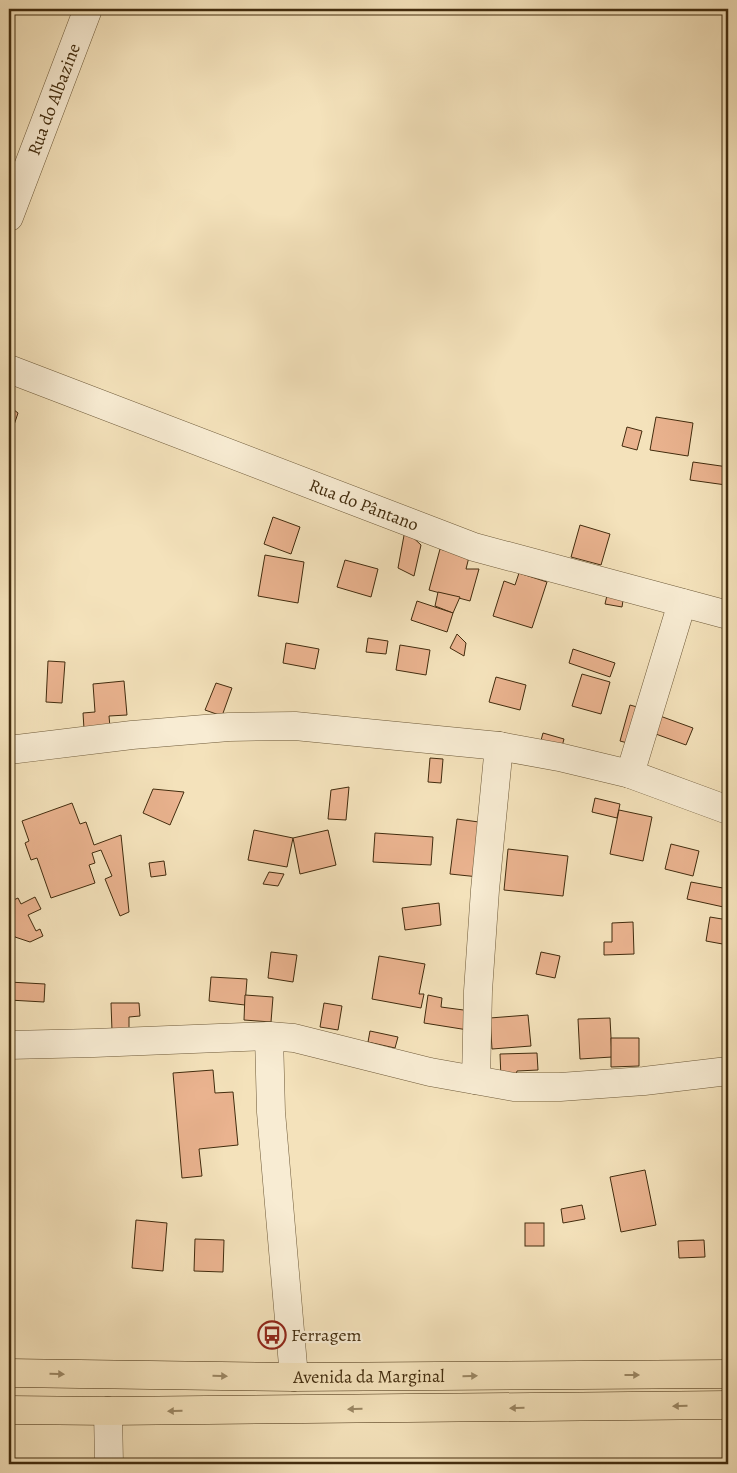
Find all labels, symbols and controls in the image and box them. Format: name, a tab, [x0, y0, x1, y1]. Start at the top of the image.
street label: Rua do Albazine	[22, 40, 86, 159]
street label: Rua do Pântano	[306, 473, 422, 537]
bus stop icon: Ferragem	[257, 1320, 287, 1350]
place label: Ferragem	[291, 1323, 362, 1347]
street label: Avenida da Marginal	[292, 1364, 445, 1389]
one-way arrow	[50, 1370, 66, 1378]
one-way arrow	[625, 1370, 641, 1378]
one-way arrow	[212, 1372, 228, 1380]
one-way arrow	[462, 1372, 478, 1380]
one-way arrow	[671, 1402, 687, 1410]
one-way arrow	[509, 1404, 525, 1412]
one-way arrow	[346, 1405, 362, 1413]
one-way arrow	[166, 1407, 182, 1415]

